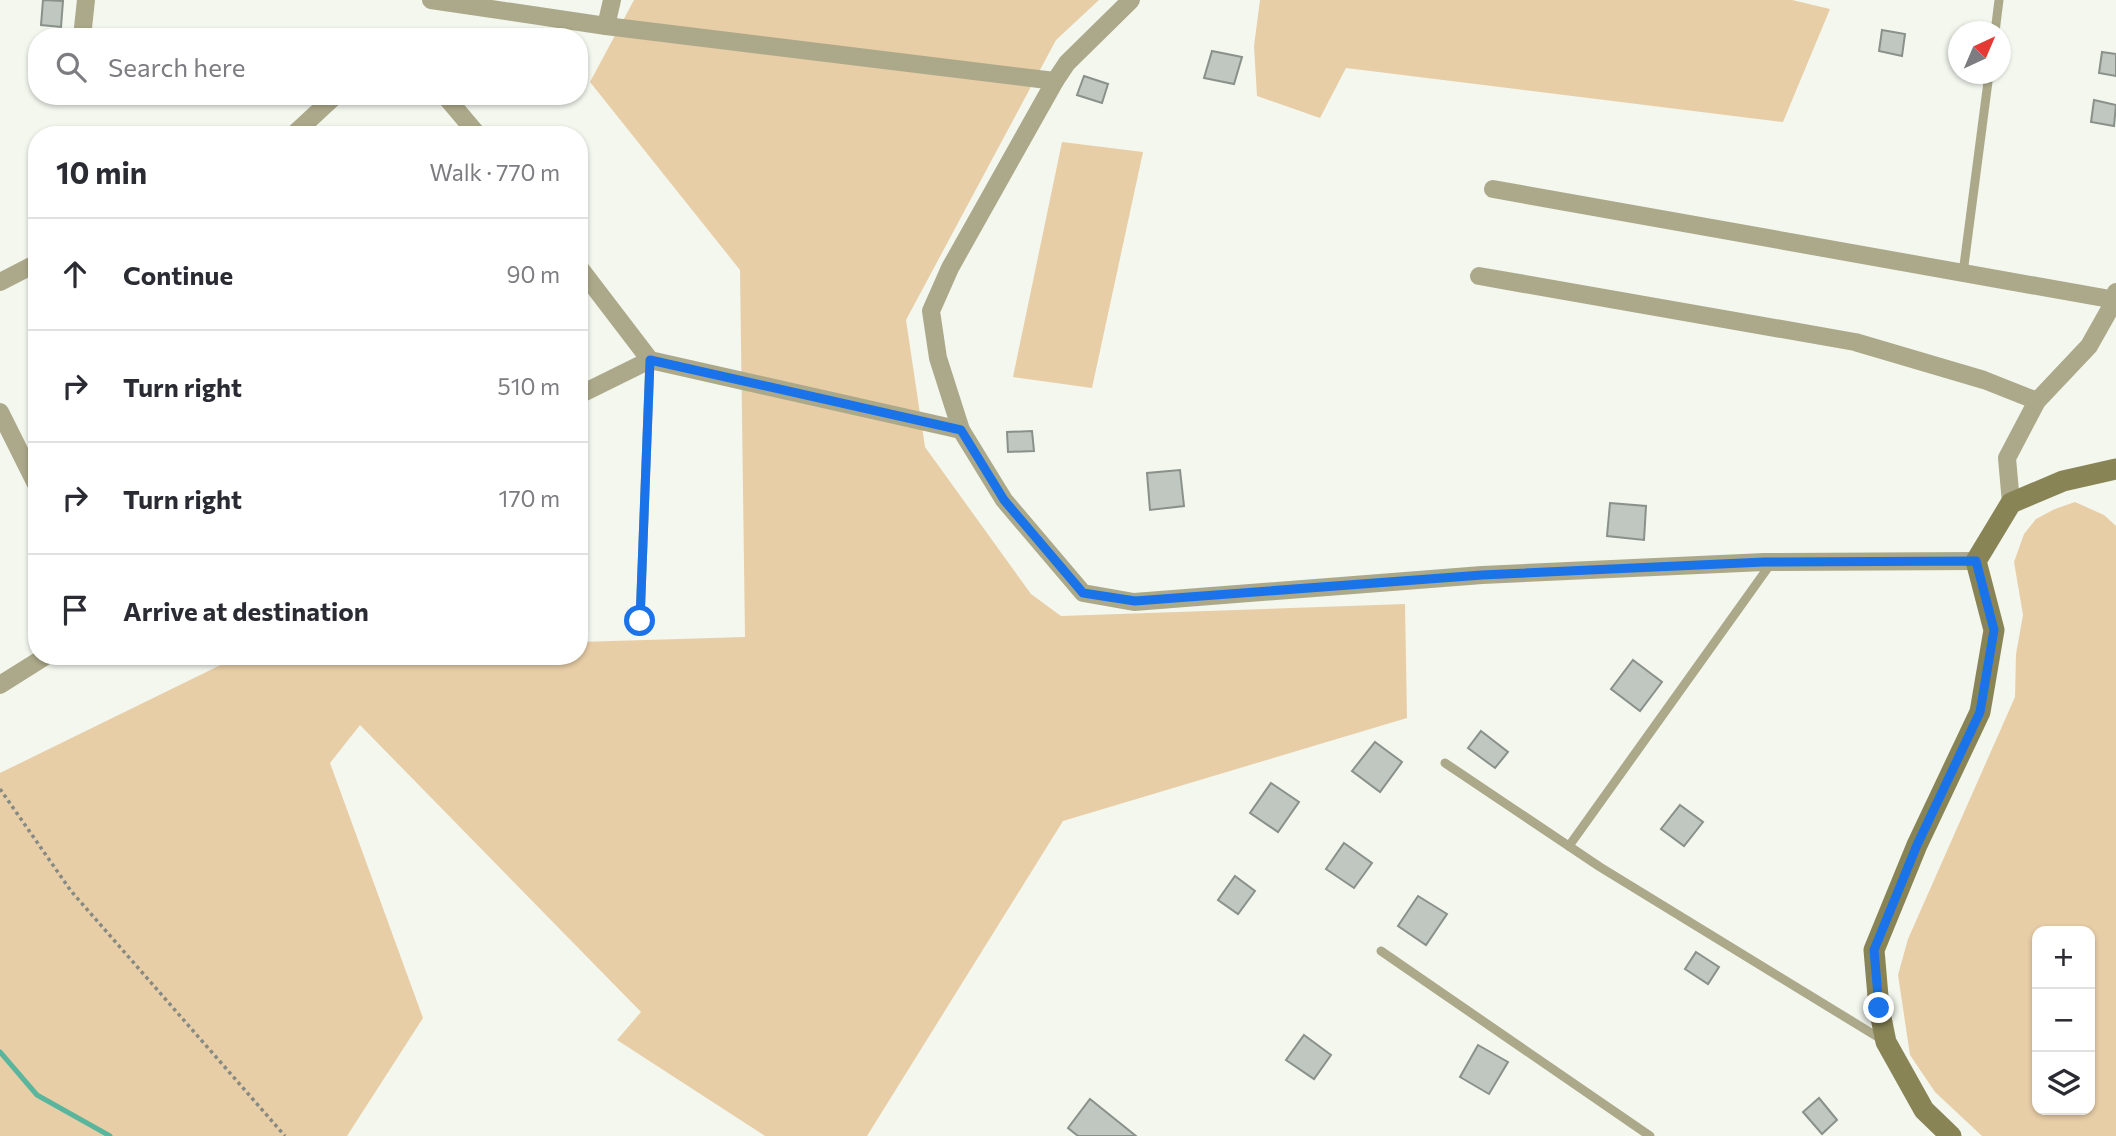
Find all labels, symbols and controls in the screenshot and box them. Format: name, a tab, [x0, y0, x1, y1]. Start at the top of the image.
north arrow	[1948, 21, 2011, 84]
search box	[28, 28, 588, 105]
icon: search	[52, 48, 90, 86]
text: Search here	[108, 51, 246, 82]
text: 10 min	[56, 153, 147, 190]
text: Walk · 770 m	[429, 158, 560, 186]
icon: ahead	[56, 255, 94, 293]
text: Continue	[123, 259, 233, 290]
text: 90 m	[507, 260, 560, 288]
icon: right	[56, 367, 94, 405]
text: Turn right	[123, 371, 242, 402]
text: 510 m	[497, 372, 560, 400]
icon: right	[56, 479, 94, 517]
text: Turn right	[123, 483, 242, 514]
text: 170 m	[499, 484, 560, 512]
icon: arrive	[56, 591, 94, 629]
text: Arrive at destination	[123, 595, 369, 626]
route start	[624, 605, 655, 636]
map controls	[2032, 926, 2095, 1115]
button: +	[2032, 926, 2095, 989]
button: −	[2032, 989, 2095, 1052]
route end	[1863, 992, 1894, 1023]
button: layers	[2032, 1052, 2095, 1115]

